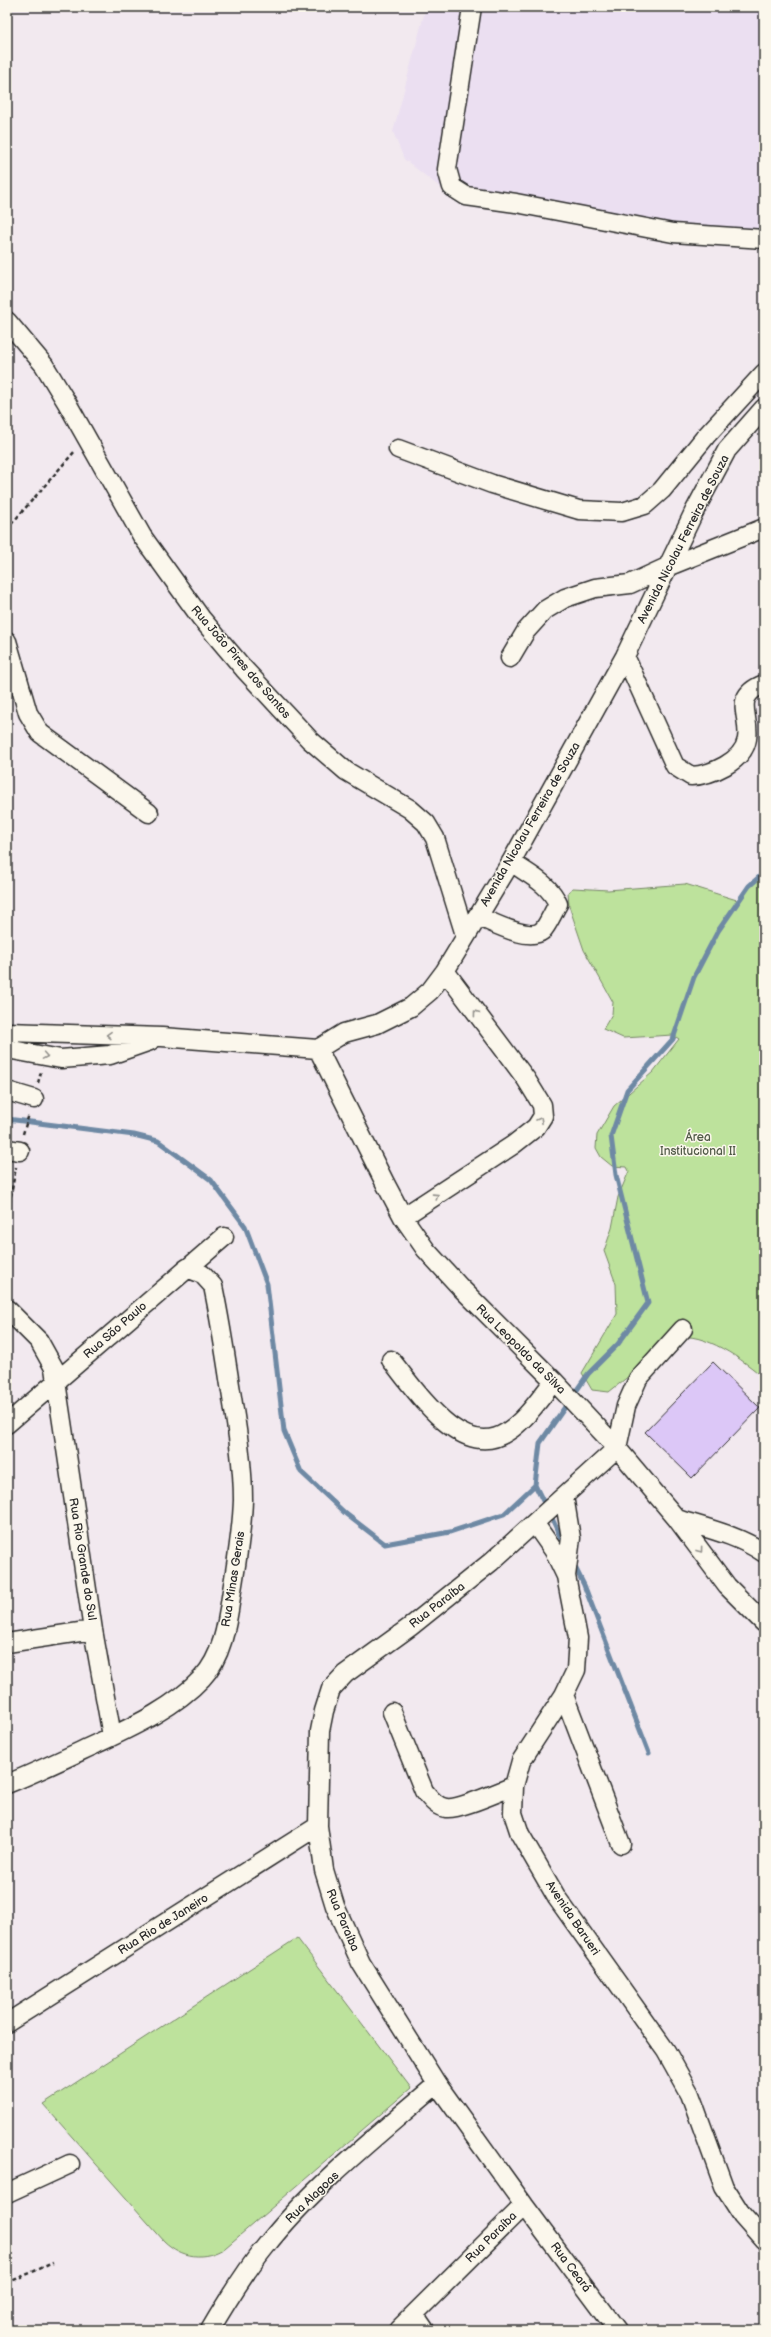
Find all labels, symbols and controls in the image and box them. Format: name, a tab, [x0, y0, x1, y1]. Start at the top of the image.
street label: Avenida Nicolau Ferreira de Souza	[634, 452, 733, 626]
street label: Rua João Pires dos Santos	[188, 603, 294, 722]
street label: Avenida Nicolau Ferreira de Souza	[477, 739, 584, 909]
one-way arrow	[473, 1010, 480, 1017]
one-way arrow	[106, 1031, 112, 1040]
one-way arrow	[42, 1051, 48, 1060]
one-way arrow	[535, 1117, 543, 1124]
park label: Área Institucional II	[660, 1128, 736, 1159]
one-way arrow	[431, 1194, 438, 1201]
street label: Rua São Paulo	[81, 1299, 150, 1362]
street label: Rua Leopoldo da Silva	[473, 1301, 569, 1398]
street label: Rua Rio Grande do Sul	[65, 1497, 100, 1621]
street label: Rua Minas Gerais	[219, 1530, 248, 1628]
one-way arrow	[695, 1546, 703, 1553]
street label: Rua Paraíba	[407, 1579, 468, 1632]
street label: Avenida Barueri	[542, 1878, 603, 1958]
street label: Rua Paraíba	[323, 1887, 362, 1954]
street label: Rua Rio de Janeiro	[115, 1891, 211, 1958]
street label: Rua Alagoas	[283, 2168, 342, 2227]
street label: Rua Paraíba	[463, 2208, 520, 2266]
street label: Rua Ceará	[547, 2239, 594, 2295]

